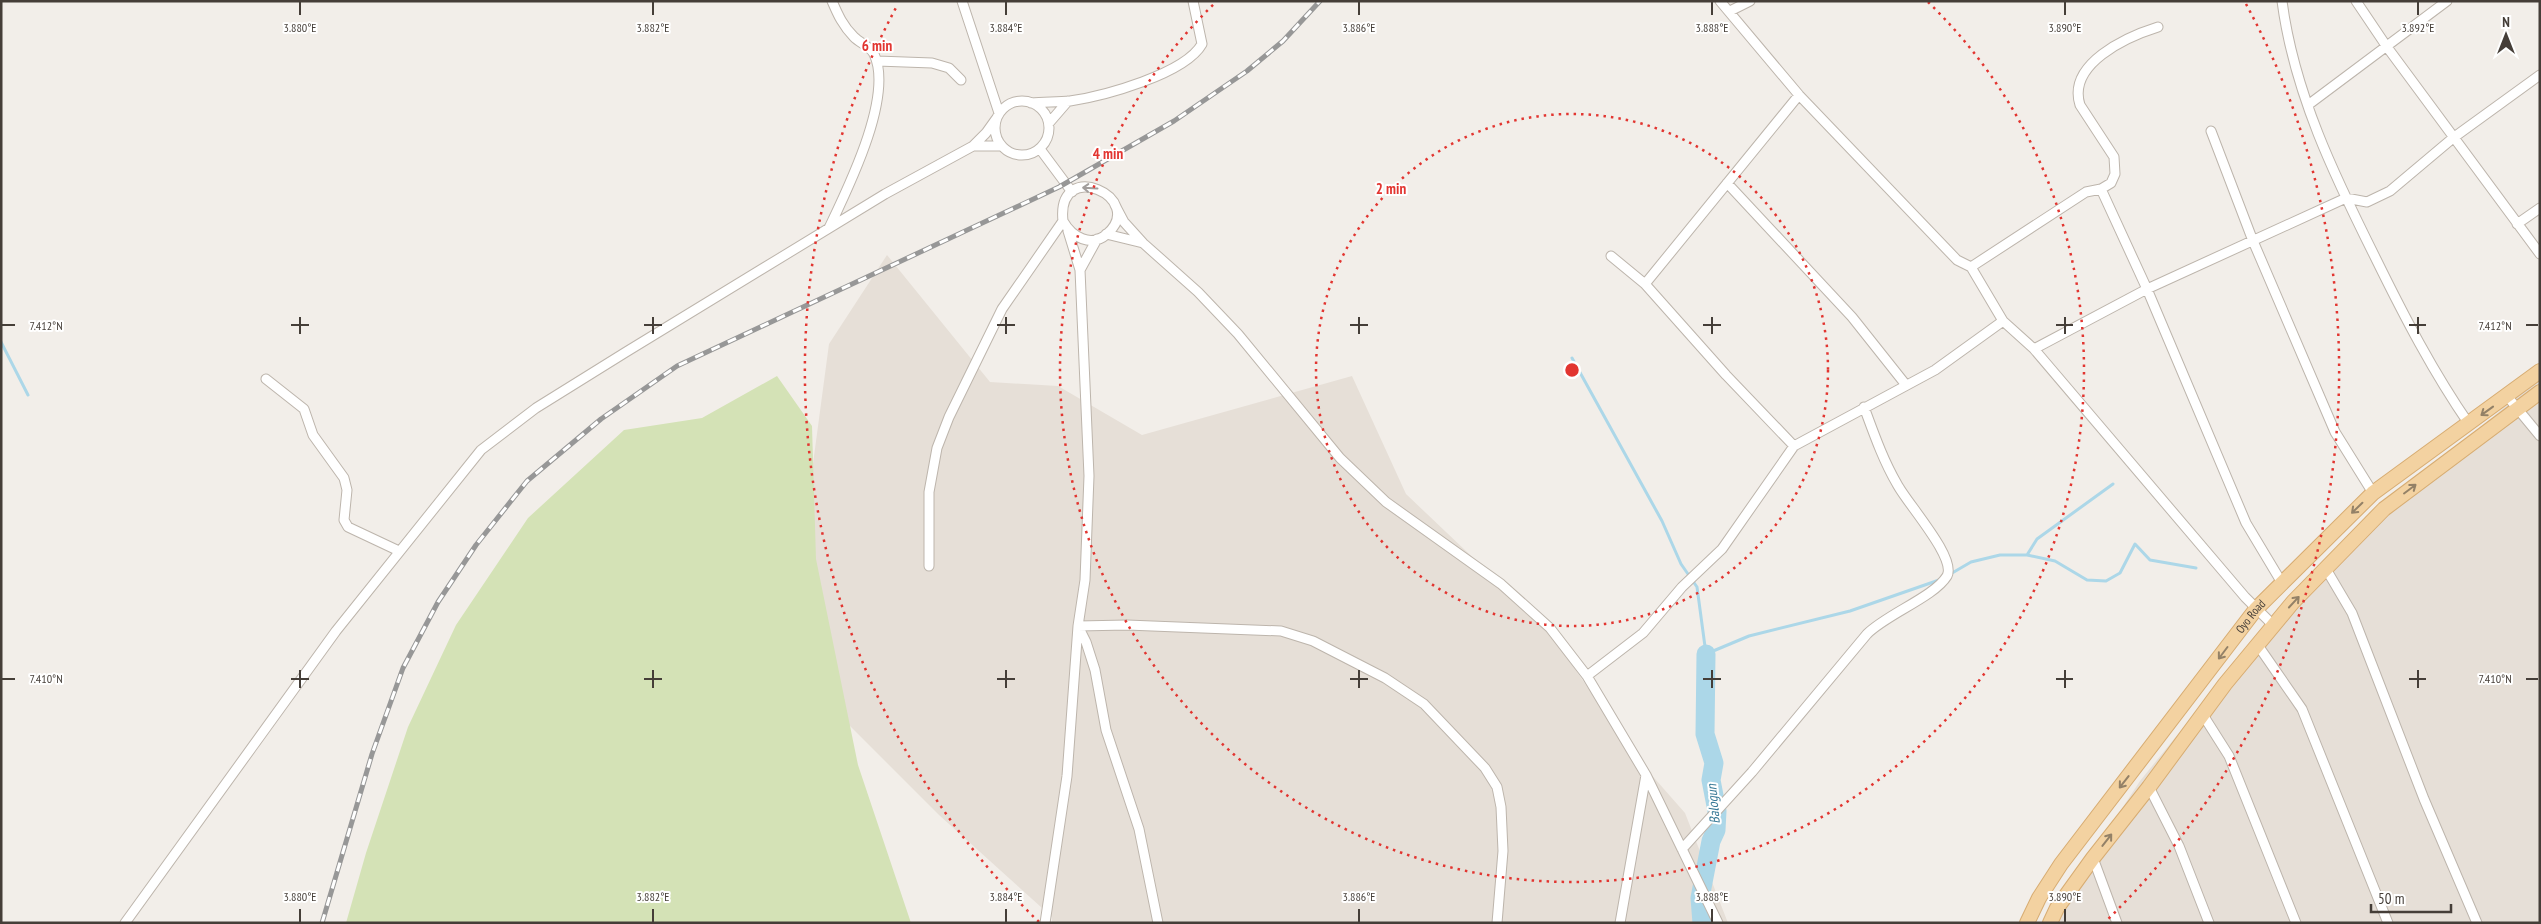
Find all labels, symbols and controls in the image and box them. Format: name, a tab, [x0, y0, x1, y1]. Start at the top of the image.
north arrow	[2481, 10, 2531, 60]
text: N	[2502, 13, 2510, 31]
text: 3.880°E	[284, 20, 317, 35]
text: 3.882°E	[637, 20, 670, 35]
text: 3.884°E	[990, 20, 1023, 35]
text: 3.886°E	[1343, 20, 1376, 35]
text: 3.888°E	[1696, 20, 1729, 35]
text: 3.890°E	[2049, 20, 2082, 35]
text: 3.892°E	[2402, 20, 2435, 35]
text: 6 min	[862, 36, 892, 55]
text: 4 min	[1093, 144, 1123, 163]
text: 2 min	[1376, 179, 1406, 198]
one-way arrow	[1082, 183, 1098, 192]
text: 7.412°N	[29, 318, 63, 333]
text: 7.412°N	[2478, 318, 2512, 333]
centre of rings	[1563, 361, 1581, 379]
one-way arrow	[2480, 406, 2494, 416]
one-way arrow	[2403, 484, 2417, 494]
one-way arrow	[2352, 502, 2364, 514]
one-way arrow	[2288, 595, 2300, 608]
street label: Oyo Road	[2232, 596, 2268, 636]
one-way arrow	[2218, 646, 2228, 660]
text: 7.410°N	[29, 671, 63, 686]
text: 7.410°N	[2478, 671, 2512, 686]
one-way arrow	[2119, 775, 2129, 789]
water label: Balogun	[1702, 783, 1724, 825]
one-way arrow	[2102, 833, 2112, 847]
scale bar	[2371, 882, 2451, 914]
text: 3.880°E	[284, 889, 317, 904]
text: 3.882°E	[637, 889, 670, 904]
text: 3.884°E	[990, 889, 1023, 904]
text: 3.886°E	[1343, 889, 1376, 904]
text: 3.888°E	[1696, 889, 1729, 904]
text: 3.890°E	[2049, 889, 2082, 904]
text: 50 m	[2378, 889, 2404, 908]

